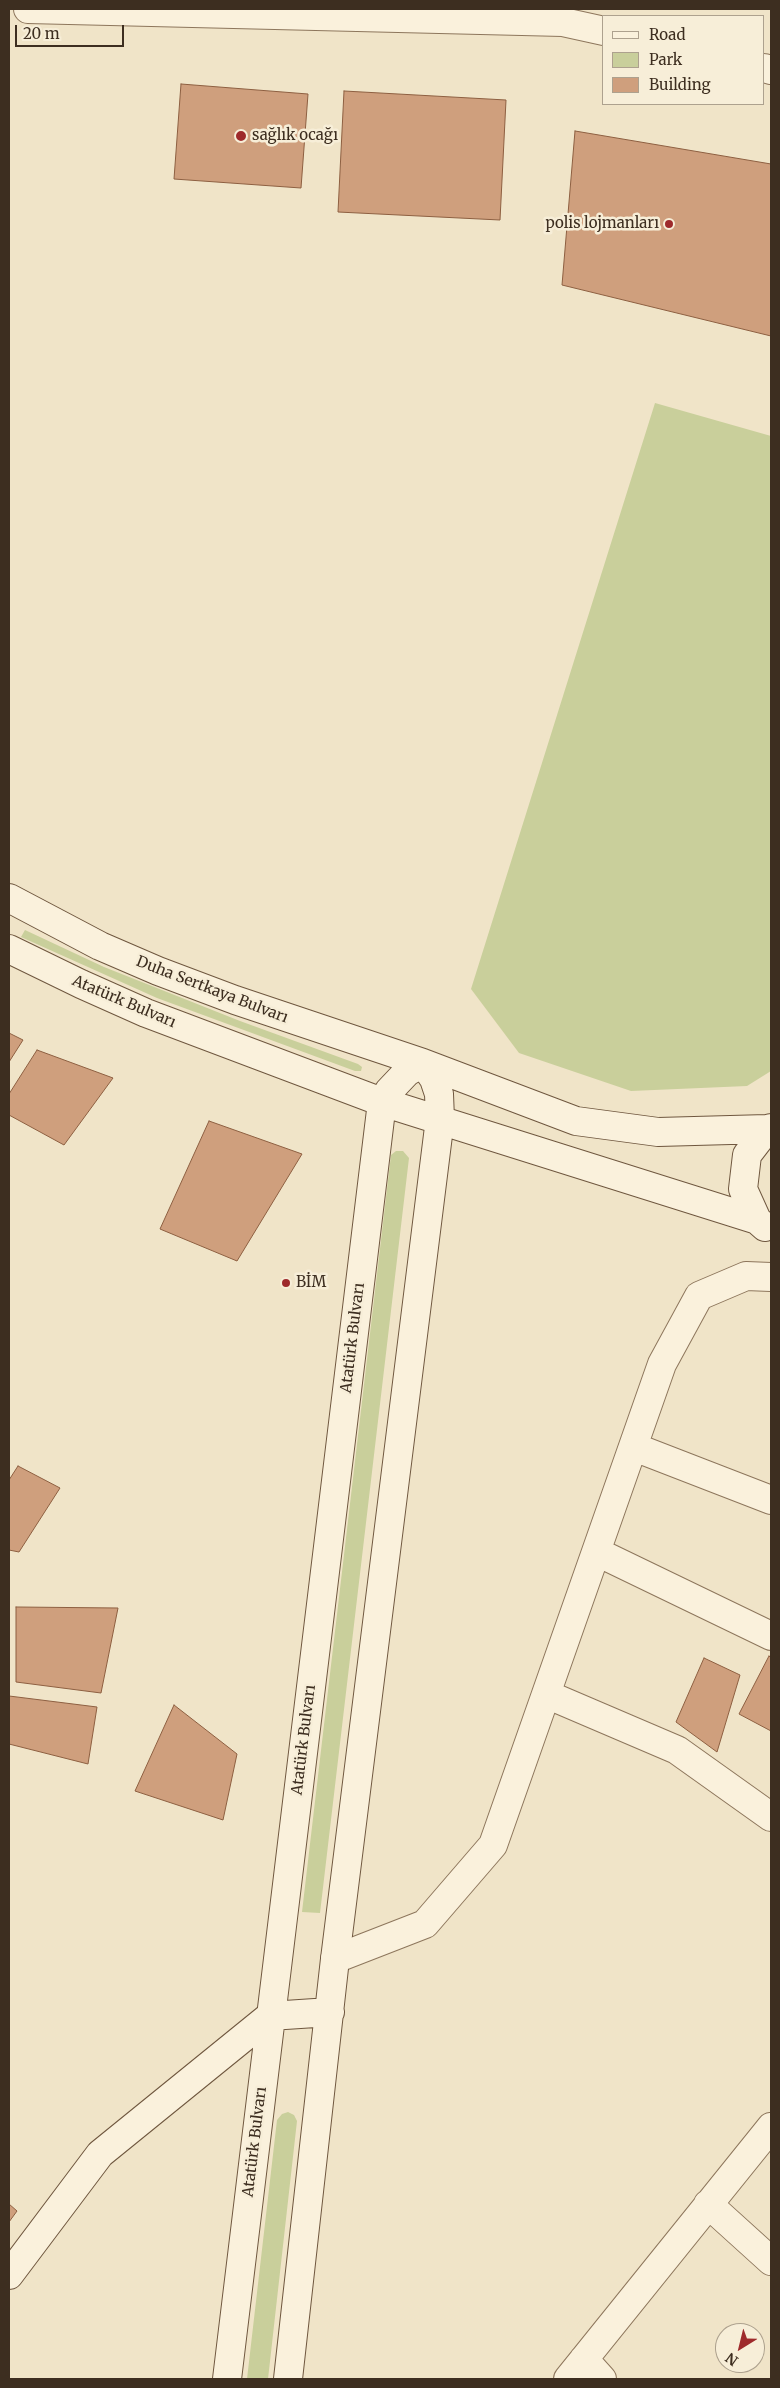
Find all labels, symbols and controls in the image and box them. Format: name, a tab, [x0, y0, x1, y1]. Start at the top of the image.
scale bar	[18, 15, 126, 47]
legend	[602, 15, 765, 105]
text: 20 m	[23, 24, 60, 43]
text: Road	[649, 25, 685, 44]
text: Park	[649, 50, 682, 69]
text: Building	[649, 75, 711, 94]
place label: sağlık ocağı	[252, 127, 338, 145]
marker: sağlık ocağı	[234, 129, 248, 143]
place label: polis lojmanları	[545, 215, 659, 233]
marker: polis lojmanları	[663, 218, 675, 230]
street label: Duha Sertkaya Bulvarı	[134, 953, 290, 1027]
street label: Atatürk Bulvarı	[69, 972, 179, 1032]
place label: BİM	[296, 1274, 326, 1292]
marker: BİM	[280, 1277, 292, 1289]
street label: Atatürk Bulvarı	[337, 1282, 369, 1394]
street label: Atatürk Bulvarı	[288, 1684, 320, 1796]
street label: Atatürk Bulvarı	[239, 2086, 271, 2198]
north arrow	[715, 2323, 765, 2373]
text: N	[722, 2349, 742, 2370]

